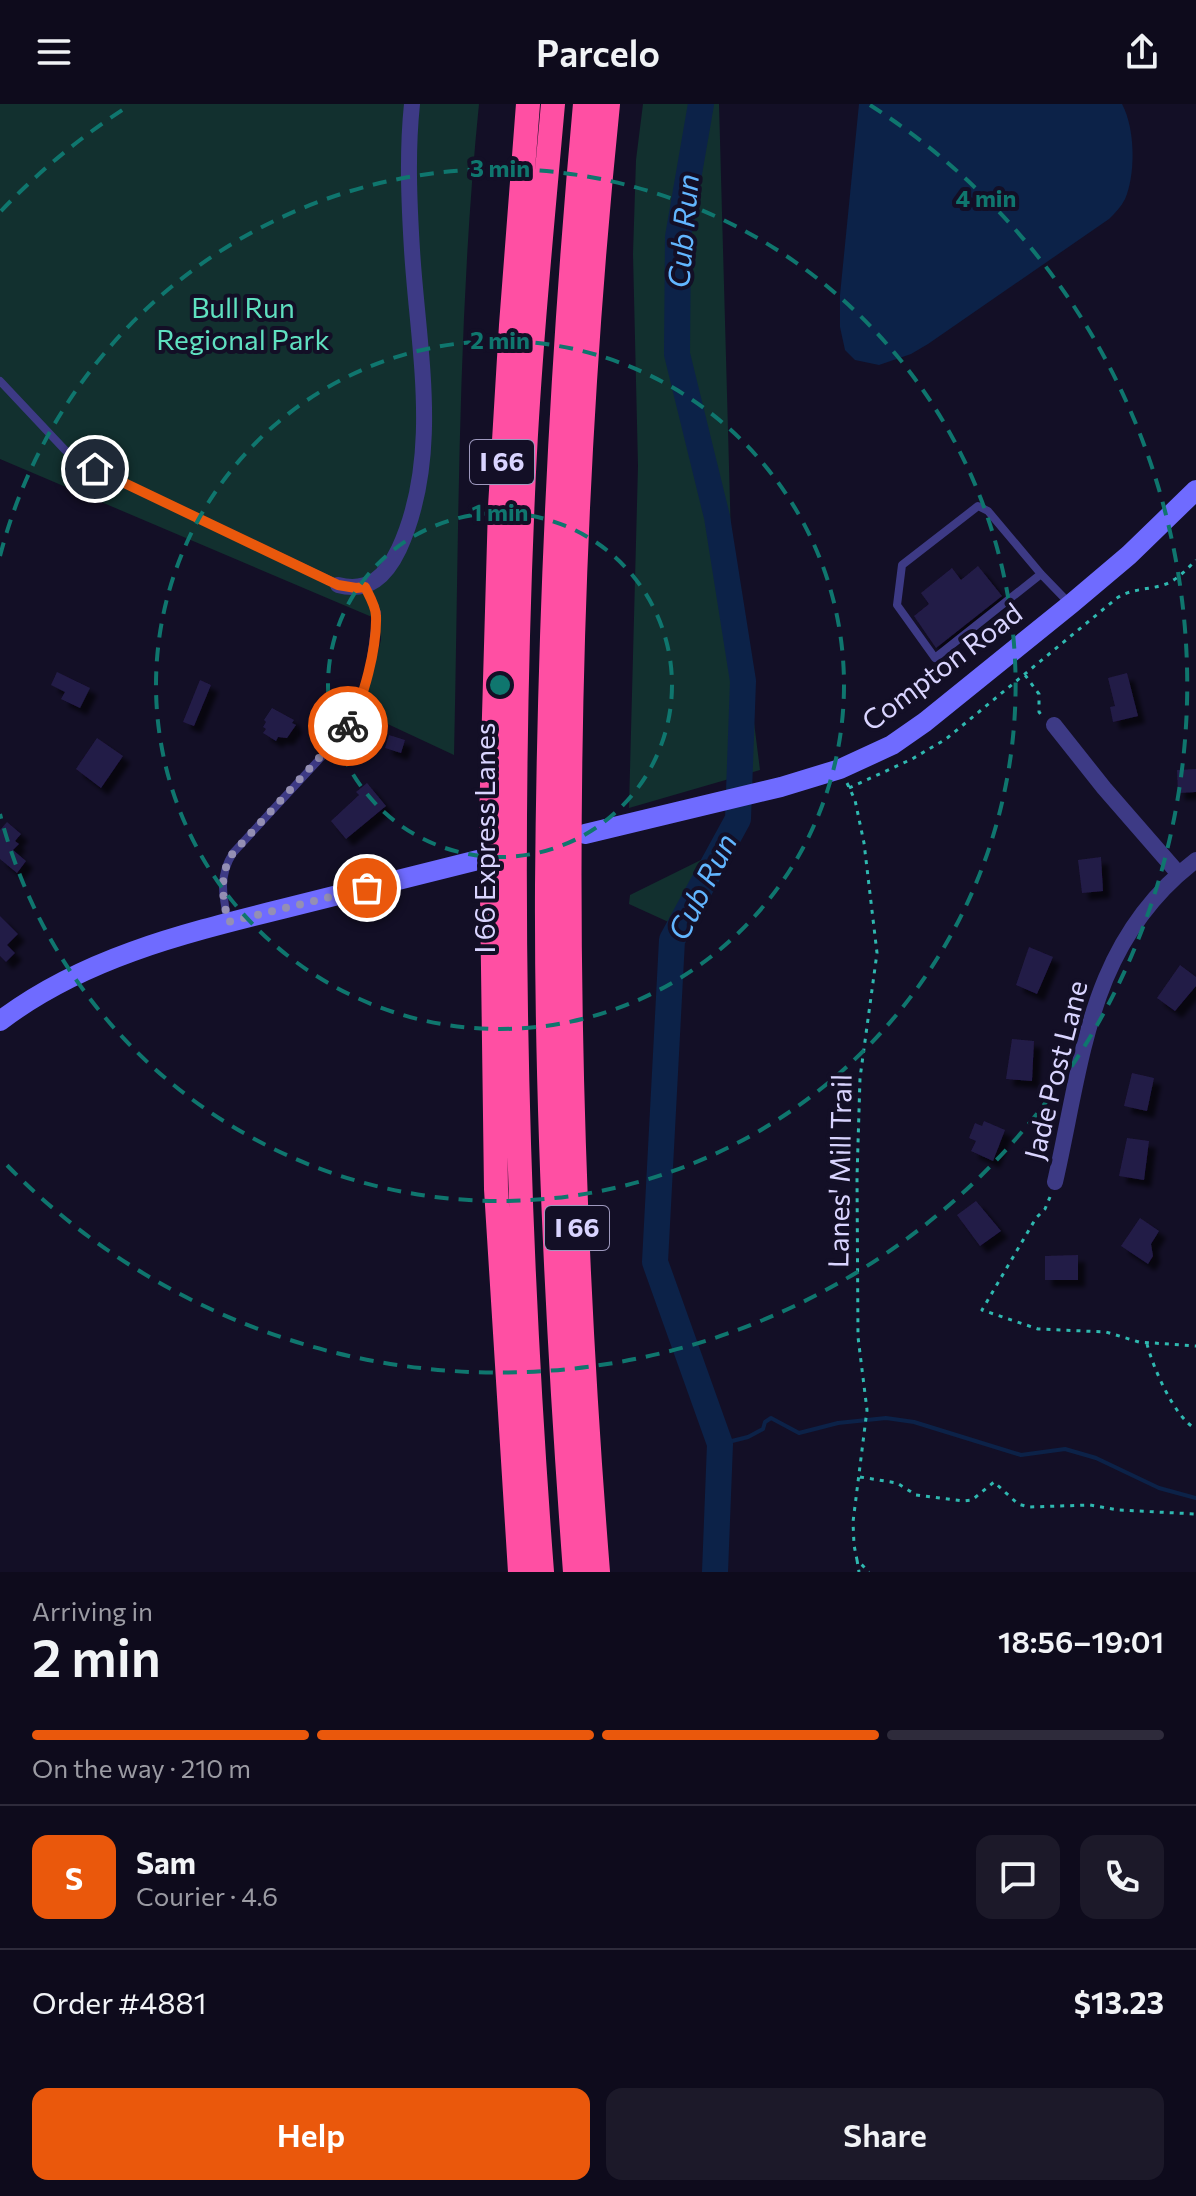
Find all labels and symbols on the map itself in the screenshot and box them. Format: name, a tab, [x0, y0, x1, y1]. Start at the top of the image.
text: 3 min	[470, 153, 530, 182]
water label: Cub Run	[658, 172, 705, 290]
text: 4 min	[956, 183, 1016, 212]
park label: Bull Run Regional Park	[156, 290, 330, 356]
text: 2 min	[470, 325, 530, 354]
pin	[61, 435, 129, 503]
road number: I 66	[470, 440, 534, 484]
text: 1 min	[472, 497, 528, 526]
street label: Compton Road	[855, 595, 1028, 737]
centre of rings	[486, 671, 514, 699]
courier	[308, 686, 388, 766]
street label: I 66 Express Lanes	[467, 722, 501, 954]
water label: Cub Run	[658, 826, 743, 945]
pin	[333, 854, 401, 922]
street label: Jade Post Lane	[1016, 977, 1094, 1163]
street label: Lanes' Mill Trail	[820, 1074, 858, 1268]
road number: I 66	[545, 1206, 609, 1250]

